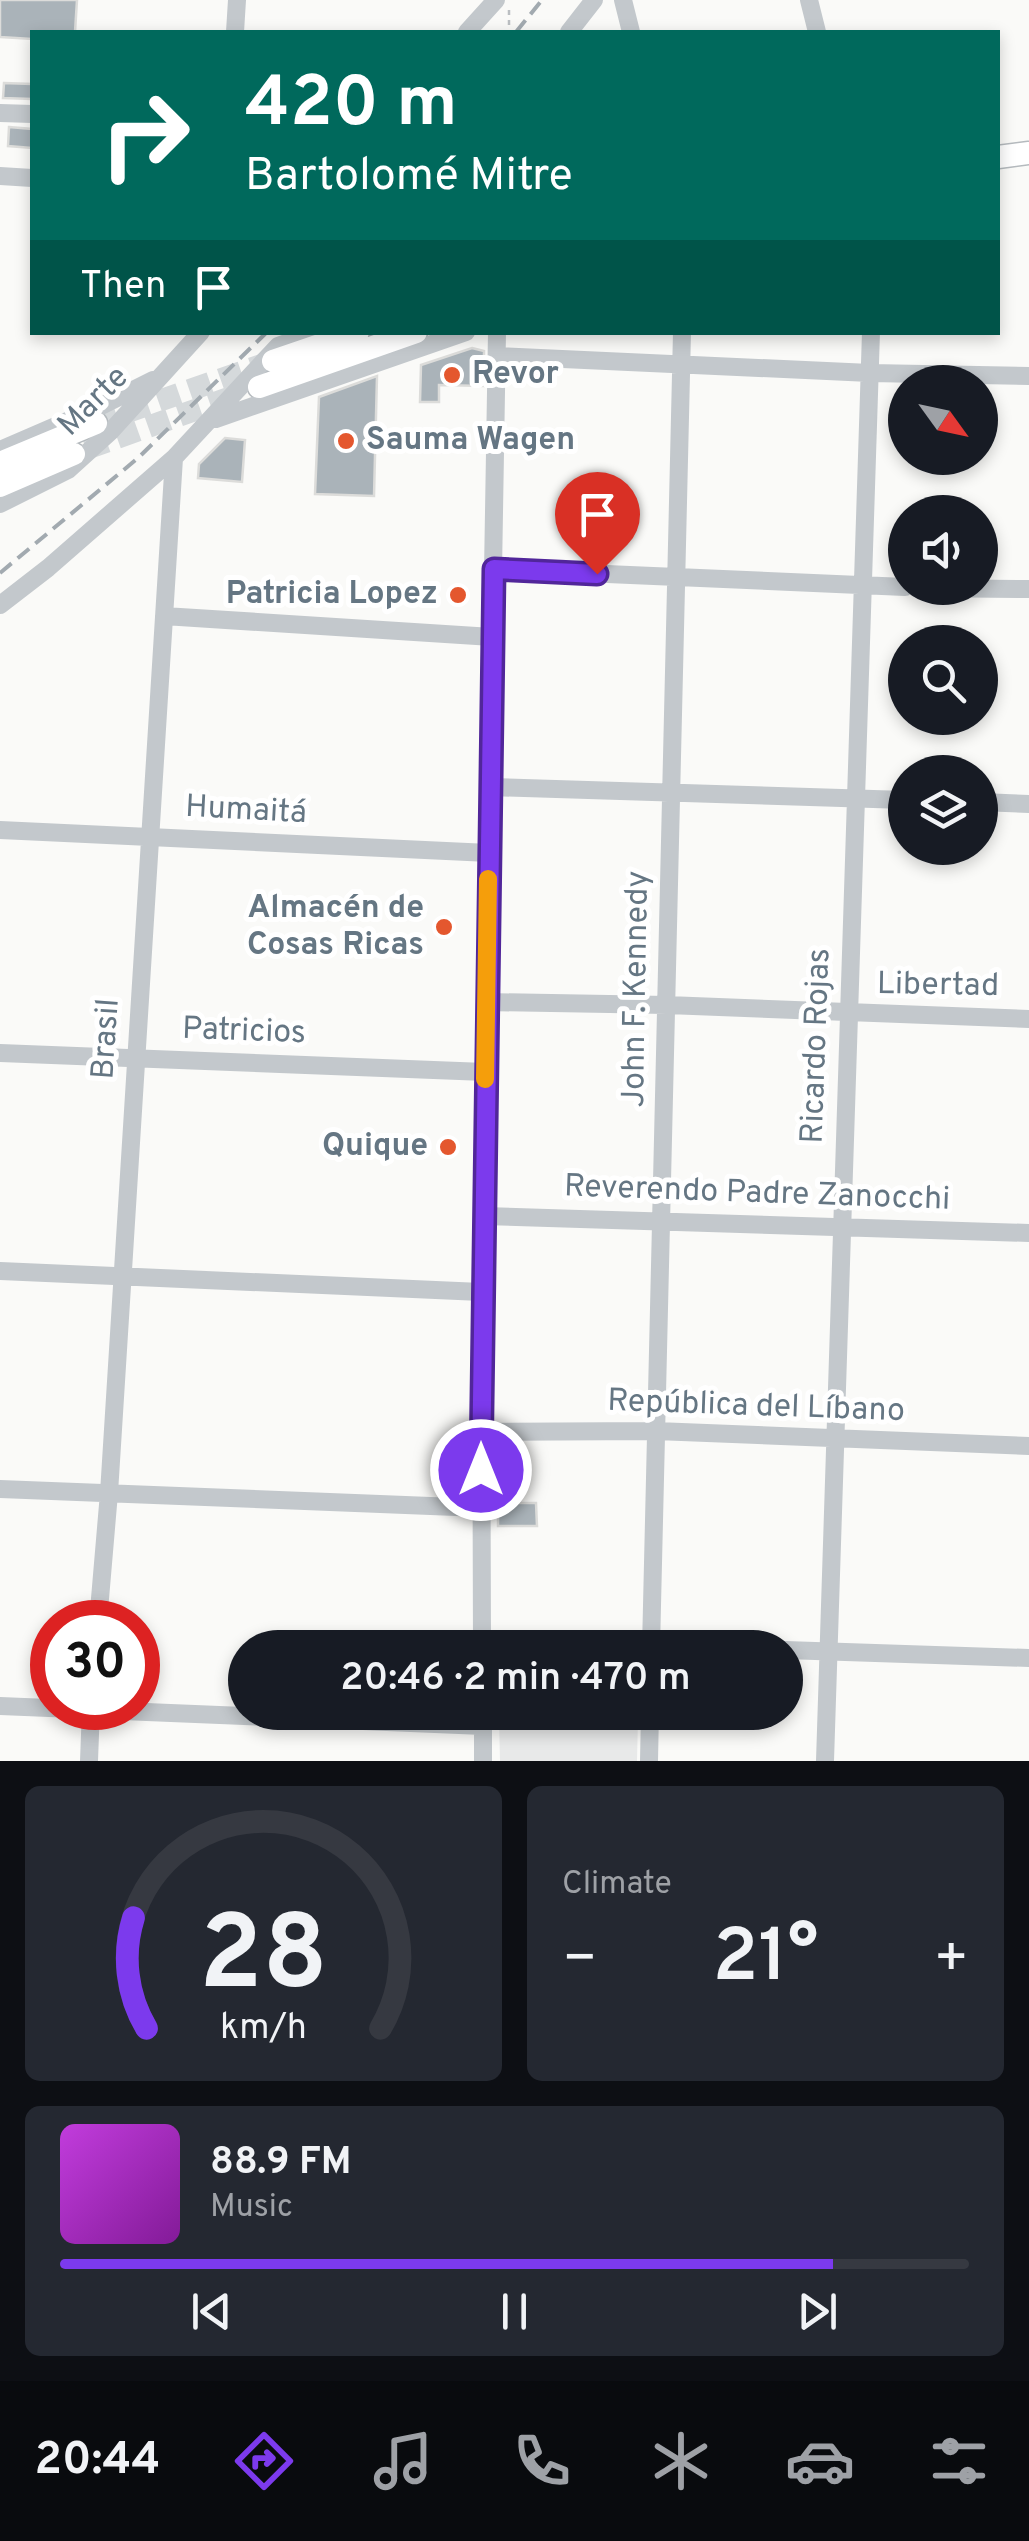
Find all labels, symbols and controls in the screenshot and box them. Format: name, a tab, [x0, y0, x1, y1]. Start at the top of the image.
text: 420 m	[245, 62, 458, 151]
icon: right	[80, 70, 210, 200]
text: Bartolomé Mitre	[245, 149, 573, 206]
icon: arrive	[186, 260, 241, 315]
text: Then	[80, 263, 166, 312]
place label: Revor	[472, 355, 559, 395]
street label: Marte	[50, 358, 138, 446]
marker: Revor	[441, 364, 463, 386]
north arrow	[888, 365, 998, 475]
map controls	[888, 365, 998, 865]
place label: Sauma Wagen	[366, 421, 575, 461]
marker: Sauma Wagen	[335, 430, 357, 452]
pin	[555, 472, 640, 575]
icon: arrive	[570, 487, 625, 542]
button: sound	[888, 495, 998, 605]
place label: Patricia Lopez	[226, 575, 438, 615]
marker: Patricia Lopez	[447, 584, 469, 606]
button: search	[888, 625, 998, 735]
button: layers	[888, 755, 998, 865]
street label: Humaitá	[184, 788, 308, 834]
street label: John F. Kennedy	[615, 870, 659, 1108]
place label: Almacén de Cosas Ricas	[247, 889, 424, 966]
marker: Almacén de Cosas Ricas	[433, 916, 455, 938]
street label: Ricardo Rojas	[794, 948, 840, 1144]
street label: Libertad	[877, 965, 999, 1007]
street label: Brasil	[84, 997, 130, 1081]
street label: Patricios	[181, 1010, 307, 1054]
place label: Quique	[322, 1127, 428, 1167]
marker: Quique	[437, 1136, 459, 1158]
street label: Reverendo Padre Zanocchi	[563, 1167, 951, 1221]
street label: República del Líbano	[606, 1382, 906, 1432]
position arrow	[429, 1418, 533, 1522]
speed limit sign: 30	[30, 1600, 160, 1730]
text: 20:46 · 2 min · 470 m	[340, 1655, 691, 1704]
text: Climate	[562, 1865, 672, 1905]
text: 28	[199, 1894, 328, 2026]
text: 21°	[712, 1913, 819, 2008]
text: −	[562, 1926, 597, 1996]
text: +	[934, 1926, 969, 1996]
text: km/h	[220, 2006, 307, 2052]
text: 88.9 FM	[210, 2139, 352, 2188]
text: Music	[210, 2188, 293, 2228]
icon: previous	[184, 2284, 239, 2339]
icon: pause	[487, 2284, 542, 2339]
icon: next	[790, 2284, 845, 2339]
icon: directions	[229, 2426, 299, 2496]
icon: music	[368, 2426, 438, 2496]
icon: phone	[507, 2426, 577, 2496]
icon: climate	[646, 2426, 716, 2496]
icon: car	[785, 2426, 855, 2496]
icon: filters	[924, 2426, 994, 2496]
text: 20:44	[35, 2433, 160, 2490]

